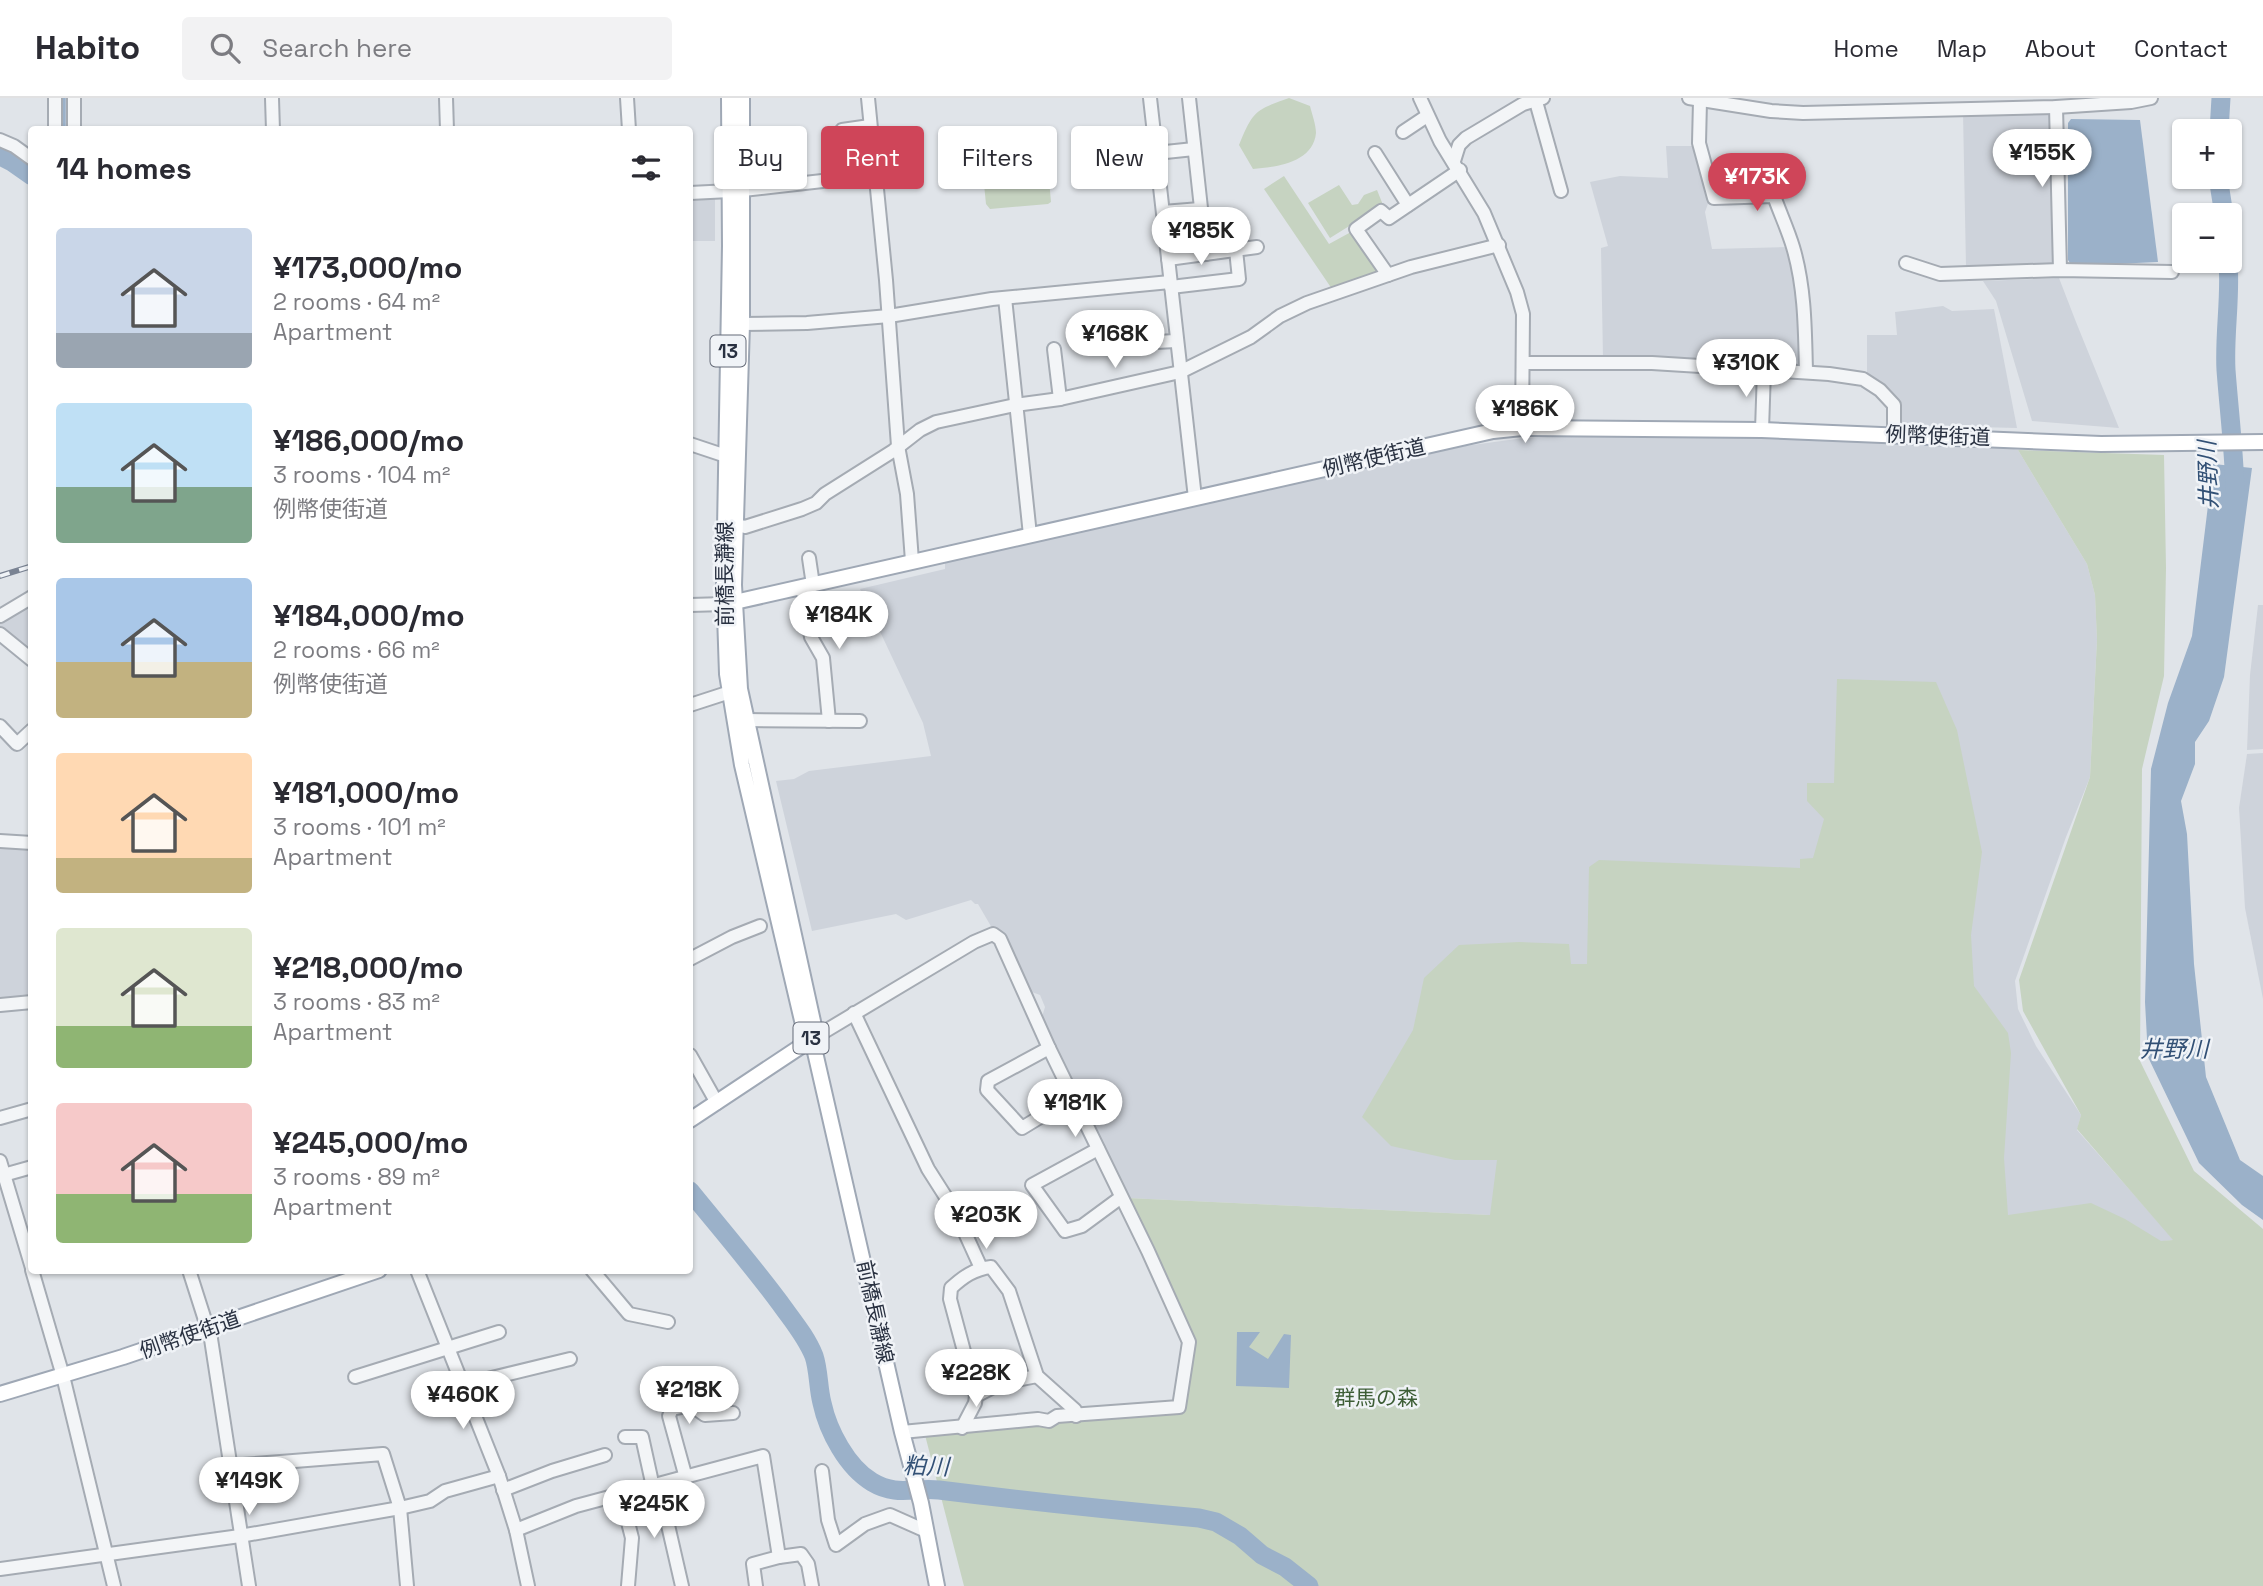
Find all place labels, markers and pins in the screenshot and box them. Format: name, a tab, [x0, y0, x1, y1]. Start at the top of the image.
pin: ¥155K	[1993, 130, 2091, 189]
pin: ¥173K	[1708, 153, 1806, 213]
pin: ¥185K	[1152, 208, 1250, 267]
pin: ¥168K	[1066, 310, 1164, 370]
pin: ¥310K	[1697, 340, 1795, 399]
pin: ¥186K	[1476, 386, 1574, 445]
pin: ¥184K	[790, 592, 888, 651]
pin: ¥181K	[1026, 1080, 1124, 1139]
pin: ¥203K	[937, 1192, 1035, 1251]
pin: ¥228K	[927, 1350, 1025, 1409]
pin: ¥218K	[640, 1366, 738, 1426]
pin: ¥460K	[414, 1372, 512, 1431]
pin: ¥149K	[200, 1458, 298, 1517]
pin: ¥245K	[605, 1480, 703, 1540]

